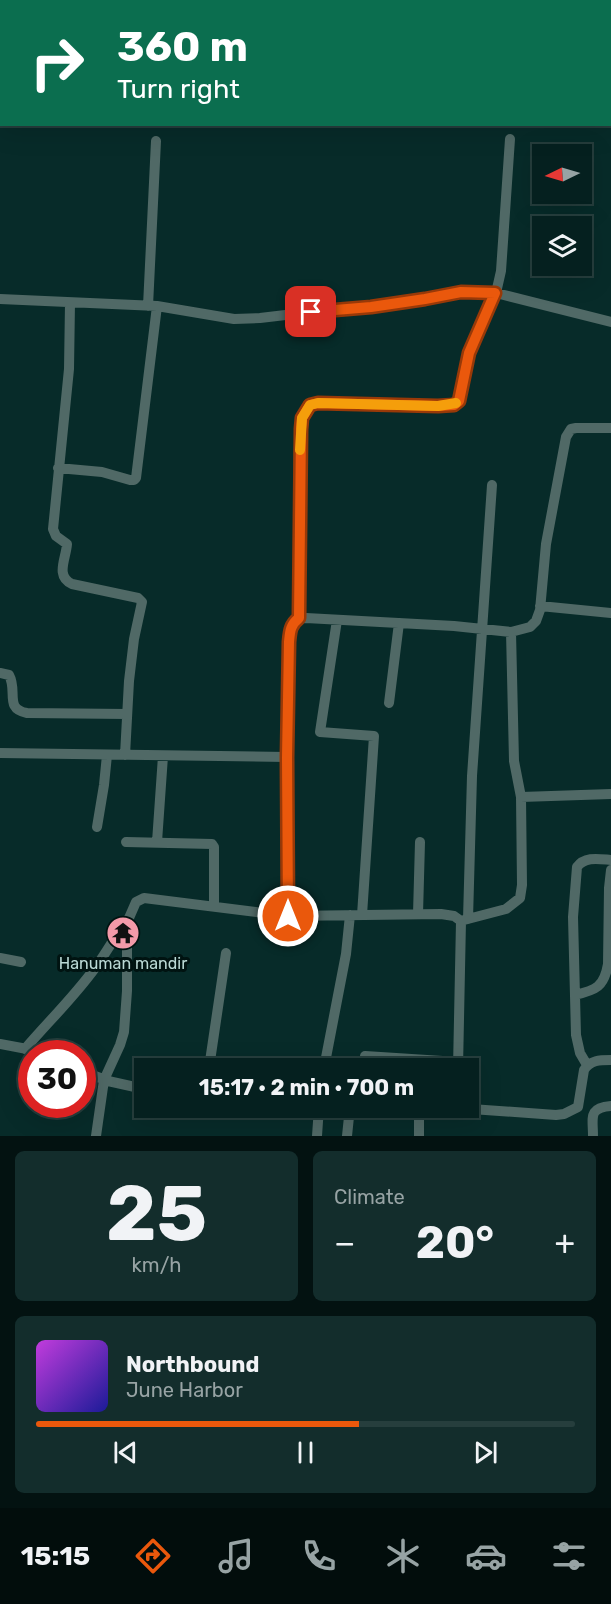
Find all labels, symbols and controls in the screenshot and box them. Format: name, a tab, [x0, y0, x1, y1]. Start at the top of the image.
text: 360 m	[117, 22, 248, 72]
icon: right	[18, 24, 96, 102]
text: Turn right	[117, 73, 240, 105]
north arrow	[532, 144, 592, 204]
map controls	[532, 144, 592, 276]
button: layers	[532, 216, 592, 276]
pin	[285, 286, 336, 337]
icon: arrive	[294, 295, 327, 328]
position arrow	[256, 884, 320, 948]
temple icon: Hanuman mandir	[105, 915, 141, 951]
place label: Hanuman mandir	[59, 954, 187, 973]
speed limit sign: 30	[18, 1040, 96, 1118]
text: 15:17 · 2 min · 700 m	[199, 1074, 414, 1101]
text: 25	[106, 1167, 207, 1260]
text: Climate	[334, 1185, 405, 1209]
text: 20°	[416, 1216, 494, 1269]
text: −	[334, 1223, 355, 1262]
text: +	[554, 1223, 575, 1262]
text: km/h	[132, 1253, 181, 1277]
text: Northbound	[126, 1351, 259, 1378]
text: June Harbor	[126, 1378, 243, 1402]
icon: previous	[109, 1436, 142, 1469]
icon: pause	[289, 1436, 322, 1469]
icon: next	[469, 1436, 502, 1469]
icon: directions	[132, 1535, 174, 1577]
icon: music	[215, 1535, 257, 1577]
icon: phone	[298, 1535, 340, 1577]
icon: climate	[382, 1535, 424, 1577]
icon: car	[465, 1535, 507, 1577]
icon: filters	[548, 1535, 590, 1577]
text: 15:15	[21, 1540, 90, 1572]

